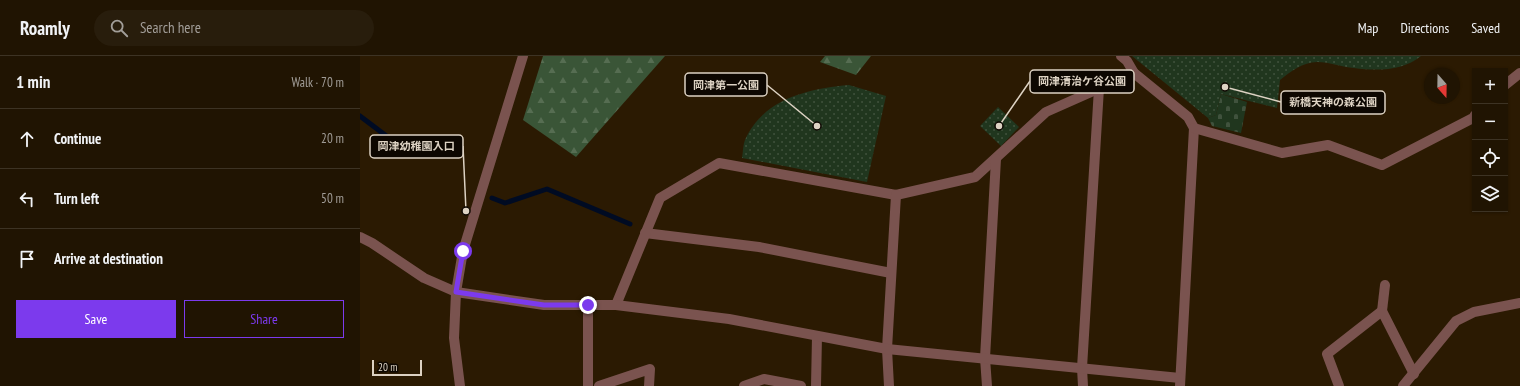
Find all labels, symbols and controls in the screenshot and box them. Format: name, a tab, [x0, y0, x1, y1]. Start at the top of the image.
search box	[94, 10, 374, 46]
text: Roamly	[20, 16, 70, 40]
icon: search	[108, 17, 130, 39]
text: Search here	[140, 18, 201, 37]
text: Map	[1358, 19, 1378, 37]
text: Directions	[1400, 19, 1449, 37]
text: Saved	[1471, 19, 1500, 37]
north arrow	[1424, 68, 1460, 104]
map controls	[1472, 68, 1508, 212]
button: +	[1472, 68, 1508, 104]
callout: 岡津清治ケ谷公園	[1030, 70, 1134, 93]
text: 1 min	[16, 71, 50, 93]
callout: 岡津第一公園	[685, 73, 767, 96]
text: Walk · 70 m	[292, 74, 344, 91]
text: 岡津清治ケ谷公園	[1038, 74, 1126, 88]
text: 岡津第一公園	[693, 78, 759, 92]
callout: 新橋天神の森公園	[1281, 91, 1385, 114]
text: 新橋天神の森公園	[1289, 95, 1377, 109]
button: −	[1472, 104, 1508, 140]
icon: ahead	[16, 128, 38, 150]
text: Continue	[54, 129, 101, 148]
text: 20 m	[321, 130, 344, 147]
callout: 岡津幼稚園入口	[370, 135, 463, 158]
text: 岡津幼稚園入口	[378, 139, 455, 153]
button: locate	[1472, 140, 1508, 176]
button: layers	[1472, 176, 1508, 212]
icon: left	[16, 188, 38, 210]
text: Turn left	[54, 189, 99, 208]
text: 50 m	[321, 190, 344, 207]
route start	[454, 242, 472, 260]
icon: arrive	[16, 248, 38, 270]
text: Arrive at destination	[54, 249, 163, 268]
route end	[579, 296, 597, 314]
button: Save	[16, 300, 176, 338]
button: Share	[184, 300, 344, 338]
scale bar	[372, 358, 422, 377]
text: 20 m	[378, 360, 397, 374]

